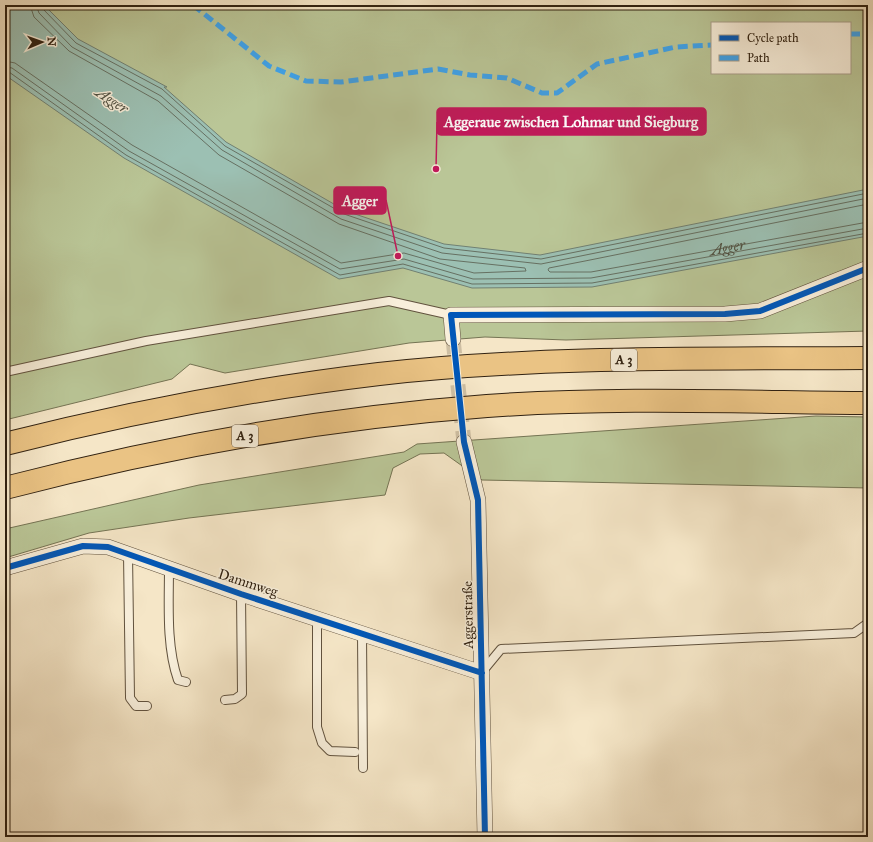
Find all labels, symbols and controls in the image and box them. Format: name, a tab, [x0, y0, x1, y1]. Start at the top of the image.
north arrow	[22, 22, 62, 62]
legend	[711, 22, 851, 74]
text: Cycle path	[747, 31, 799, 45]
text: N	[45, 37, 58, 47]
text: Path	[747, 51, 770, 65]
water label: Agger	[90, 82, 133, 118]
callout: Aggeraue zwischen Lohmar und Siegburg	[437, 108, 706, 135]
text: Aggeraue zwischen Lohmar und Siegburg	[443, 113, 699, 132]
callout: Agger	[334, 187, 386, 214]
text: Agger	[341, 192, 378, 211]
water label: Agger	[706, 235, 747, 260]
road number: A 3	[611, 349, 637, 371]
road number: A 3	[232, 425, 258, 447]
street label: Dammweg	[216, 565, 280, 601]
street label: Aggerstraße	[459, 581, 477, 650]

